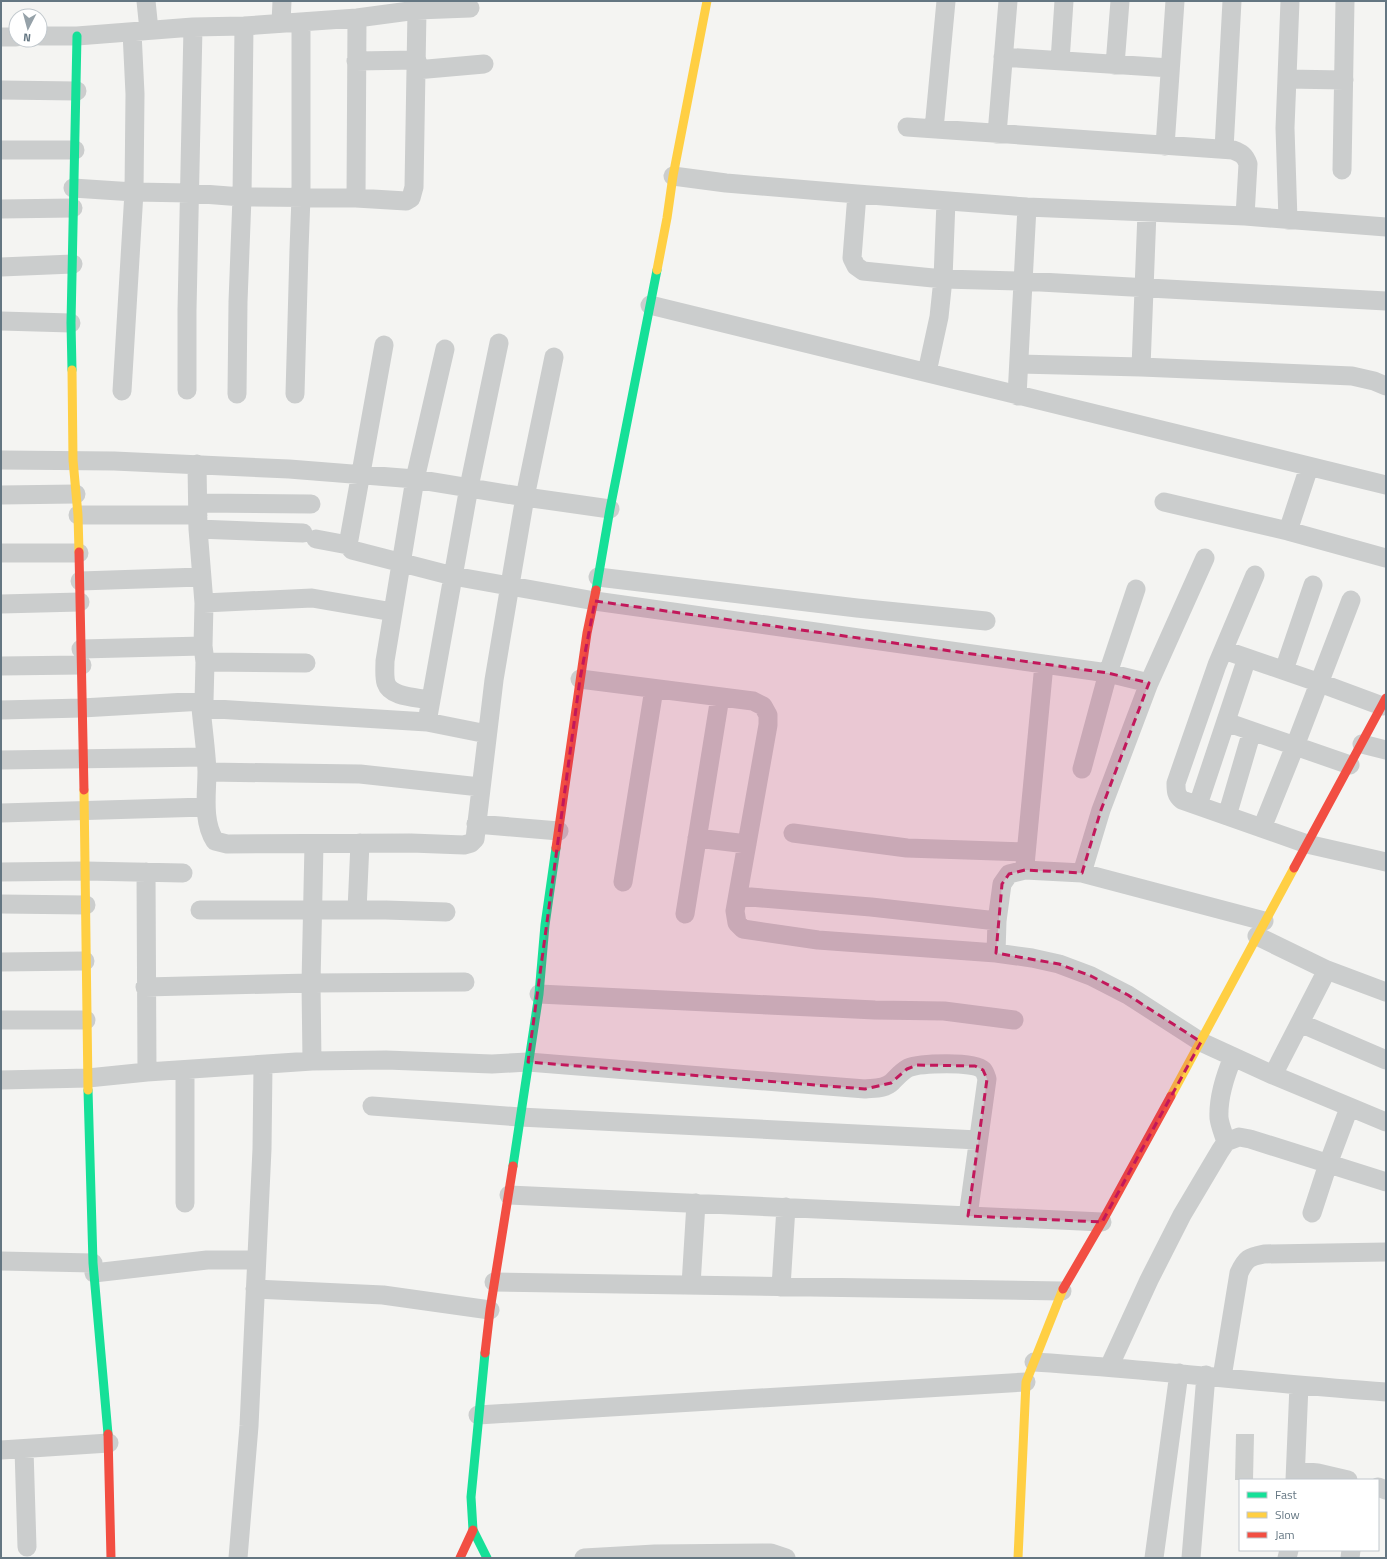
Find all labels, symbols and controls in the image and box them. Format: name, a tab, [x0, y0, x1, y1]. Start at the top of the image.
north arrow	[8, 8, 48, 48]
text: N	[22, 30, 32, 46]
legend	[1239, 1479, 1379, 1551]
text: Fast	[1275, 1485, 1298, 1504]
text: Slow	[1275, 1505, 1300, 1524]
text: Jam	[1275, 1525, 1295, 1544]

